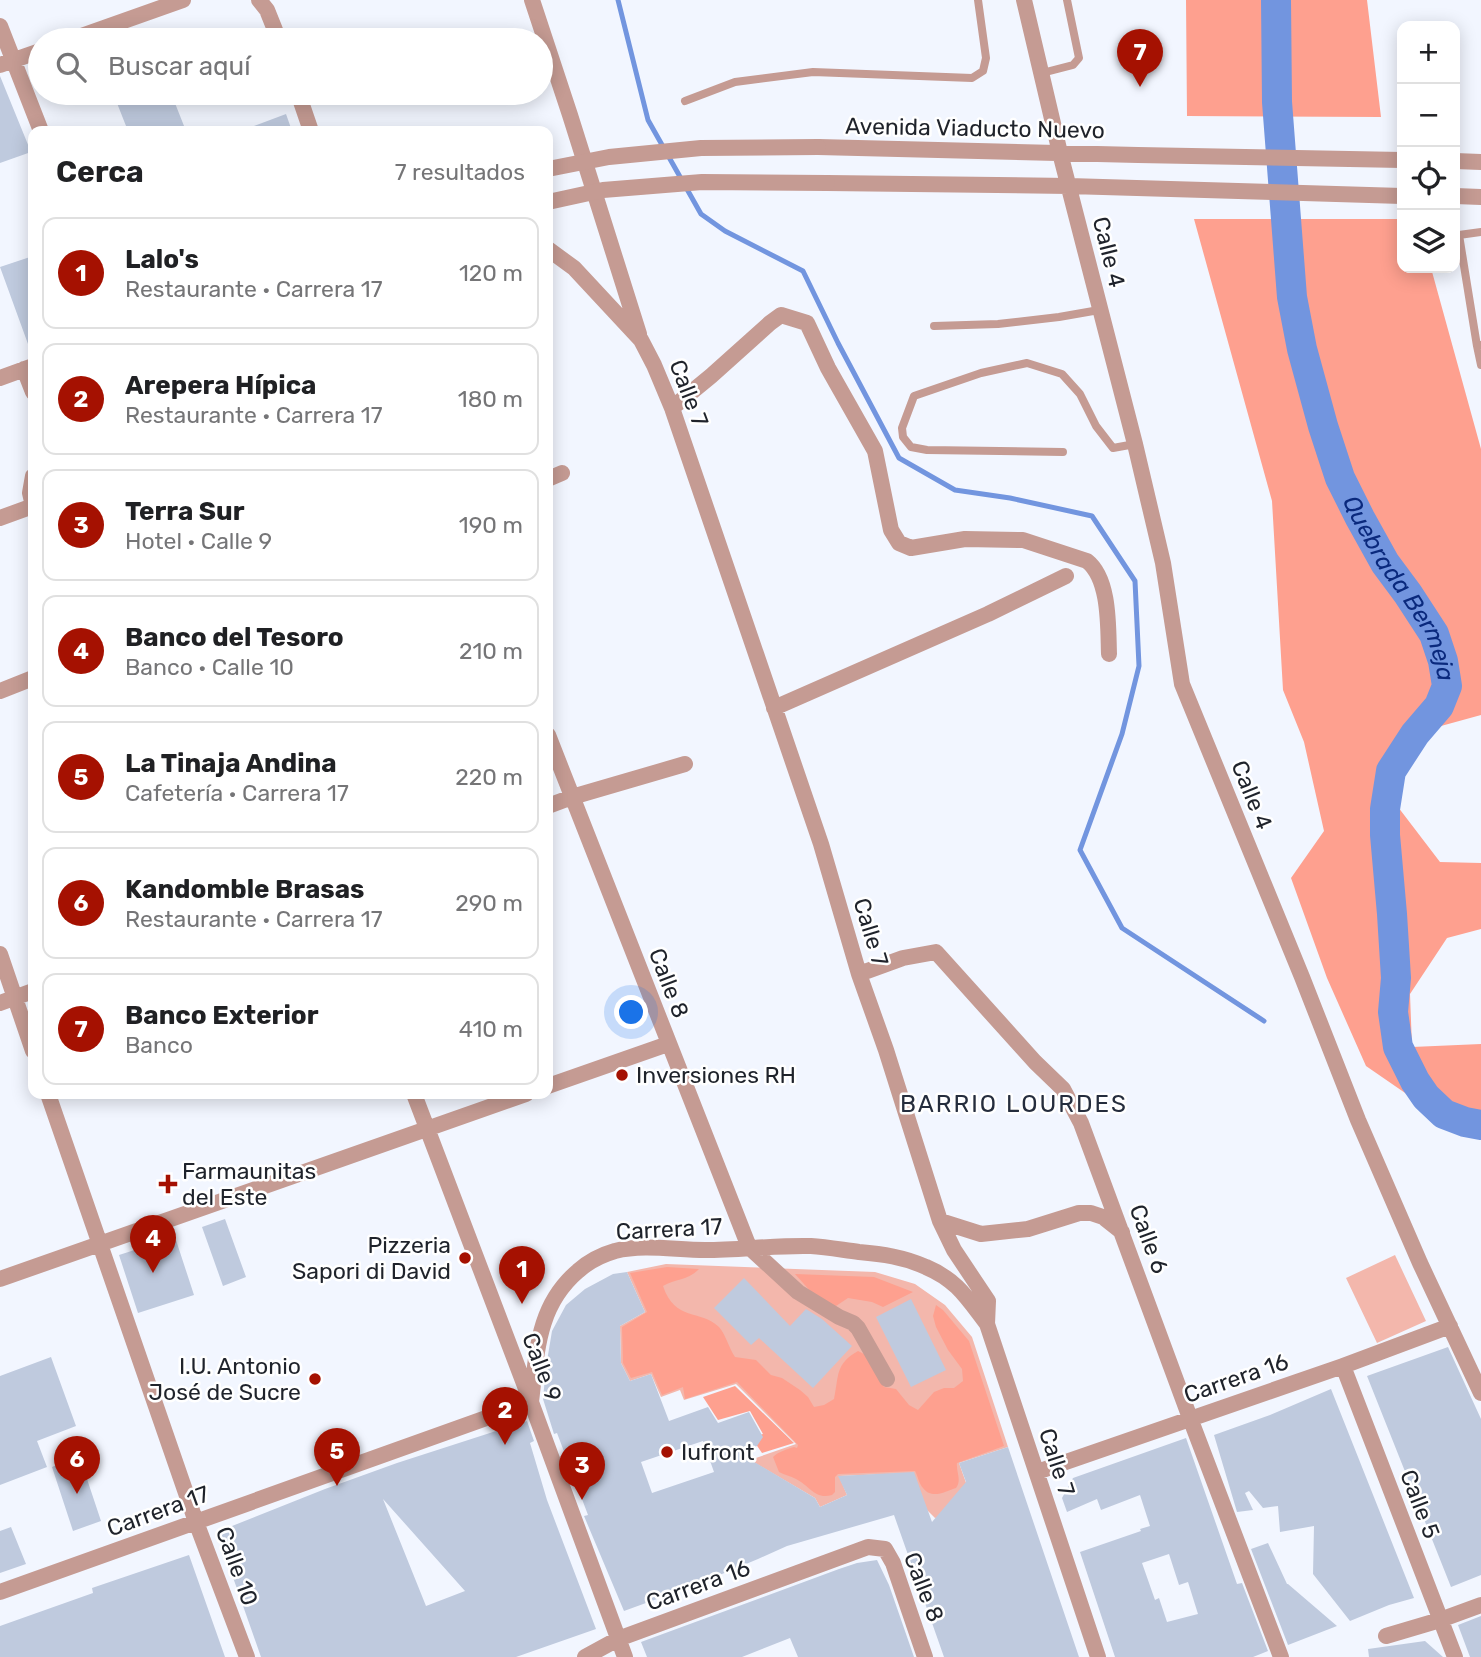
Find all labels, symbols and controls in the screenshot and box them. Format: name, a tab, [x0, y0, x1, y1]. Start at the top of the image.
map controls	[1397, 21, 1460, 273]
button: +	[1397, 21, 1460, 84]
search box	[28, 28, 553, 105]
pin: 7	[1117, 29, 1163, 87]
icon: search	[52, 48, 90, 86]
text: Buscar aquí	[108, 51, 250, 82]
button: −	[1397, 84, 1460, 147]
street label: Avenida Viaducto Nuevo	[845, 112, 1105, 144]
button: locate	[1397, 147, 1460, 210]
text: Cerca	[56, 154, 144, 190]
text: 7 resultados	[395, 158, 525, 186]
button: layers	[1397, 210, 1460, 273]
street label: Calle 4	[1087, 214, 1131, 290]
text: Lalo's	[125, 244, 199, 275]
text: 1	[75, 259, 87, 287]
text: 120 m	[459, 259, 523, 287]
text: Restaurante · Carrera 17	[125, 275, 382, 303]
street label: Calle 7	[663, 356, 715, 431]
text: Arepera Hípica	[125, 370, 316, 401]
text: 2	[74, 385, 88, 413]
text: 180 m	[458, 385, 523, 413]
text: Restaurante · Carrera 17	[125, 401, 382, 429]
water label: Quebrada Bermeja	[1337, 491, 1460, 683]
text: Terra Sur	[125, 496, 245, 527]
text: 3	[73, 511, 89, 539]
text: 190 m	[459, 511, 523, 539]
text: Hotel · Calle 9	[125, 527, 272, 555]
text: Banco del Tesoro	[125, 622, 344, 653]
text: 4	[73, 637, 89, 665]
text: 210 m	[459, 637, 523, 665]
text: Banco · Calle 10	[125, 653, 294, 681]
text: La Tinaja Andina	[125, 748, 337, 779]
street label: Calle 4	[1226, 756, 1278, 834]
text: 5	[74, 763, 88, 791]
text: 220 m	[455, 763, 523, 791]
text: Cafetería · Carrera 17	[125, 779, 349, 807]
text: Kandomble Brasas	[125, 874, 364, 905]
text: 6	[74, 889, 88, 917]
text: 290 m	[455, 889, 523, 917]
street label: Calle 7	[847, 895, 895, 970]
text: Restaurante · Carrera 17	[125, 905, 382, 933]
street label: Calle 8	[643, 944, 695, 1022]
your location	[614, 995, 648, 1029]
text: Banco Exterior	[125, 1000, 319, 1031]
text: 7	[74, 1015, 88, 1043]
text: 410 m	[459, 1015, 523, 1043]
text: Banco	[125, 1031, 193, 1059]
place label: Inversiones RH	[636, 1061, 796, 1089]
marker: Inversiones RH	[614, 1067, 630, 1083]
district label: BARRIO LOURDES	[900, 1090, 1128, 1118]
place label: Farmaunitas del Este	[182, 1157, 316, 1211]
marker: Farmaunitas del Este	[160, 1176, 176, 1192]
street label: Calle 6	[1124, 1201, 1174, 1277]
street label: Carrera 17	[615, 1212, 723, 1246]
pin: 4	[130, 1215, 176, 1273]
place label: Pizzeria Sapori di David	[292, 1231, 451, 1285]
pin: 1	[499, 1246, 545, 1304]
marker: Pizzeria Sapori di David	[457, 1250, 473, 1266]
street label: Calle 9	[516, 1329, 568, 1405]
street label: Carrera 16	[1180, 1347, 1292, 1409]
place label: I.U. Antonio José de Sucre	[149, 1352, 301, 1406]
marker: I.U. Antonio José de Sucre	[307, 1371, 323, 1387]
pin: 2	[482, 1387, 528, 1445]
street label: Calle 7	[1033, 1425, 1081, 1500]
pin: 5	[314, 1428, 360, 1486]
pin: 6	[54, 1436, 100, 1494]
place label: Iufront	[681, 1438, 754, 1466]
pin: 3	[559, 1442, 605, 1500]
marker: Iufront	[659, 1444, 675, 1460]
street label: Calle 5	[1394, 1466, 1446, 1542]
street label: Carrera 17	[103, 1480, 213, 1542]
street label: Calle 10	[210, 1523, 264, 1609]
street label: Calle 8	[898, 1548, 950, 1626]
street label: Carrera 16	[642, 1553, 754, 1617]

